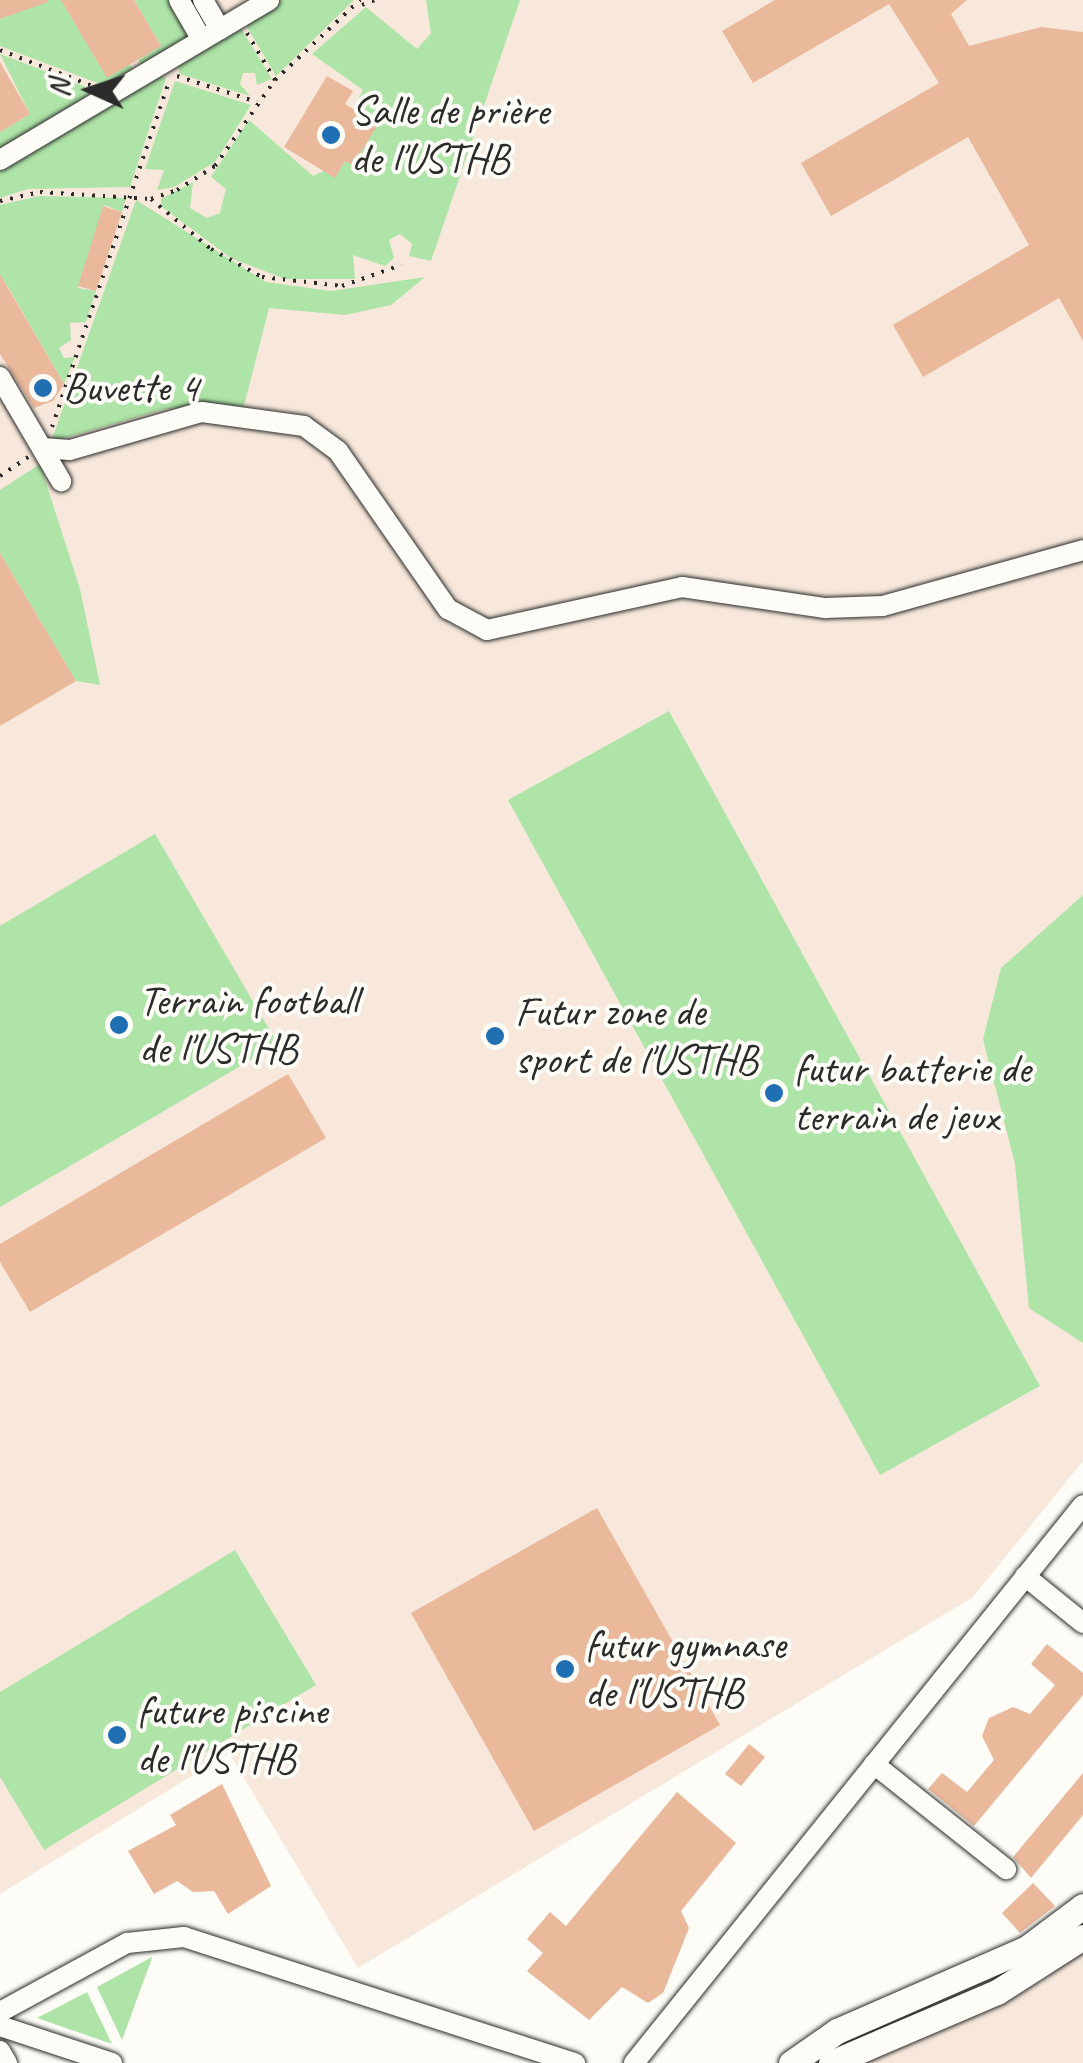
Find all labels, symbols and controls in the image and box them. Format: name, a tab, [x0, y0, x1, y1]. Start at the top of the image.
north arrow	[40, 40, 140, 140]
text: N	[42, 79, 77, 98]
place label: Salle de prière de l'USTHB	[351, 86, 549, 184]
marker: Salle de prière de l'USTHB	[320, 124, 342, 146]
place label: Buvette 4	[63, 363, 198, 413]
marker: Buvette 4	[32, 377, 54, 399]
place label: Terrain football de l'USTHB	[139, 976, 358, 1074]
place label: Futur zone de sport de l'USTHB	[515, 987, 757, 1086]
marker: Terrain football de l'USTHB	[108, 1014, 130, 1036]
marker: Futur zone de sport de l'USTHB	[484, 1025, 506, 1047]
place label: futur batterie de terrain de jeux	[794, 1044, 1031, 1142]
marker: futur batterie de terrain de jeux	[763, 1082, 785, 1104]
place label: futur gymnase de l'USTHB	[585, 1620, 785, 1718]
marker: futur gymnase de l'USTHB	[554, 1658, 576, 1680]
place label: future piscine de l'USTHB	[137, 1686, 327, 1784]
marker: future piscine de l'USTHB	[106, 1724, 128, 1746]

